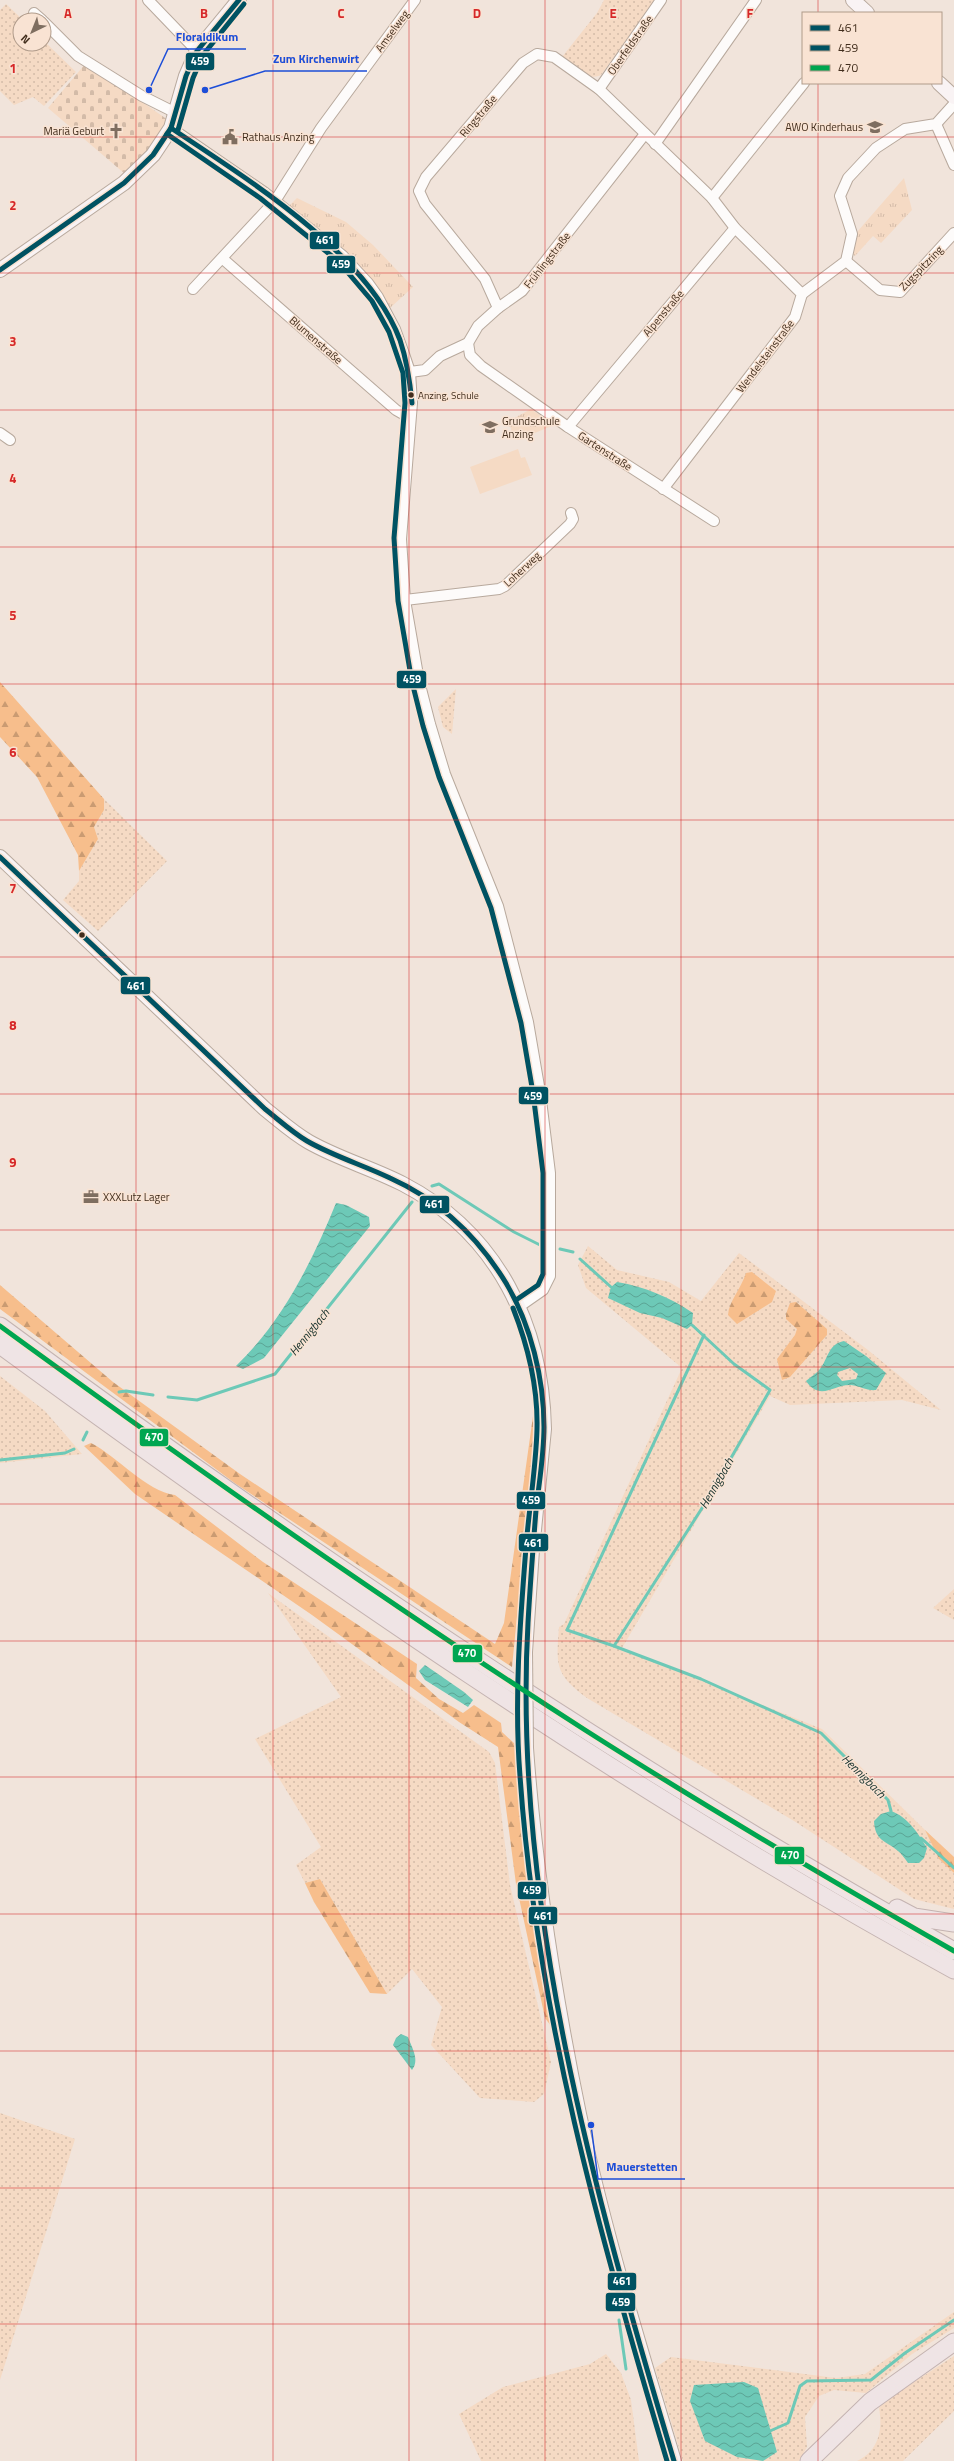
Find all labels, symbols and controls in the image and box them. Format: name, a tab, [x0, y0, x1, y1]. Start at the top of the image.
text: A	[64, 3, 72, 23]
text: B	[200, 3, 208, 23]
text: C	[337, 3, 345, 23]
text: D	[473, 3, 481, 23]
text: E	[609, 3, 617, 23]
text: F	[747, 3, 754, 23]
street label: Amselweg	[371, 6, 413, 55]
street label: Oberfeldstraße	[603, 11, 657, 78]
north arrow	[12, 12, 52, 52]
legend	[802, 12, 942, 84]
text: 461	[838, 18, 858, 37]
callout: Floraldikum	[168, 25, 246, 49]
text: Floraldikum	[176, 27, 238, 46]
text: N	[17, 31, 33, 48]
text: 459	[838, 38, 858, 57]
callout: Zum Kirchenwirt	[265, 47, 367, 71]
text: Zum Kirchenwirt	[273, 49, 360, 68]
line badge: 459	[185, 52, 215, 71]
text: 459	[191, 53, 209, 69]
text: 1	[9, 58, 17, 78]
text: 470	[838, 58, 858, 77]
street label: Ringstraße	[456, 91, 501, 141]
school or university icon: AWO Kinderhaus	[866, 118, 884, 136]
place label: AWO Kinderhaus	[785, 119, 863, 135]
church icon: Mariä Geburt	[107, 122, 125, 140]
place label: Mariä Geburt	[43, 123, 104, 139]
public building icon: Rathaus Anzing	[221, 128, 239, 146]
place label: Rathaus Anzing	[242, 129, 315, 145]
text: 2	[9, 195, 17, 215]
street label: Frühlingstraße	[520, 228, 574, 292]
line badge: 461	[309, 231, 340, 250]
text: 461	[316, 232, 334, 248]
street label: Zugspitzring	[895, 242, 947, 294]
line badge: 459	[326, 255, 356, 274]
text: 459	[332, 256, 350, 272]
street label: Alpenstraße	[639, 286, 688, 340]
street label: Blumenstraße	[286, 312, 346, 368]
street label: Wendelsteinstraße	[732, 316, 798, 396]
text: 3	[9, 331, 17, 351]
place label: Anzing, Schule	[418, 388, 479, 403]
marker: Anzing, Schule	[406, 390, 416, 400]
place label: Grundschule Anzing	[502, 413, 560, 442]
school or university icon: Grundschule Anzing	[481, 418, 499, 436]
street label: Gartenstraße	[575, 428, 636, 475]
text: 4	[9, 468, 17, 488]
street label: Loherweg	[500, 547, 544, 590]
text: 5	[9, 605, 17, 625]
line badge: 459	[396, 670, 427, 689]
text: 459	[403, 671, 421, 687]
text: 6	[9, 742, 17, 762]
text: 7	[9, 878, 17, 898]
unlabelled marker	[77, 930, 87, 940]
line badge: 461	[120, 976, 151, 995]
text: 461	[127, 978, 145, 994]
text: 8	[9, 1015, 17, 1035]
line badge: 459	[518, 1086, 549, 1105]
text: 459	[524, 1088, 542, 1104]
text: 9	[9, 1152, 17, 1172]
office icon: XXXLutz Lager	[82, 1188, 100, 1206]
place label: XXXLutz Lager	[103, 1189, 170, 1205]
line badge: 461	[419, 1195, 450, 1214]
text: 461	[425, 1196, 443, 1212]
water label: Hennigbach	[284, 1304, 335, 1360]
line badge: 470	[139, 1428, 169, 1447]
text: 470	[145, 1429, 163, 1445]
water label: Hennigbach	[694, 1453, 739, 1512]
line badge: 459	[516, 1491, 546, 1510]
text: 459	[522, 1492, 540, 1508]
line badge: 461	[518, 1533, 549, 1552]
text: 461	[524, 1535, 542, 1551]
line badge: 470	[452, 1644, 483, 1663]
text: 470	[458, 1645, 476, 1661]
water label: Hennigbach	[838, 1750, 891, 1803]
line badge: 470	[774, 1846, 805, 1865]
text: 470	[781, 1847, 799, 1863]
line badge: 459	[517, 1881, 547, 1900]
text: 459	[523, 1882, 541, 1898]
line badge: 461	[528, 1906, 558, 1925]
text: 461	[534, 1908, 552, 1924]
callout: Mauerstetten	[598, 2155, 685, 2179]
text: Mauerstetten	[606, 2157, 678, 2176]
line badge: 461	[607, 2272, 637, 2291]
text: 461	[613, 2273, 631, 2289]
line badge: 459	[605, 2292, 636, 2312]
text: 459	[612, 2294, 630, 2310]

